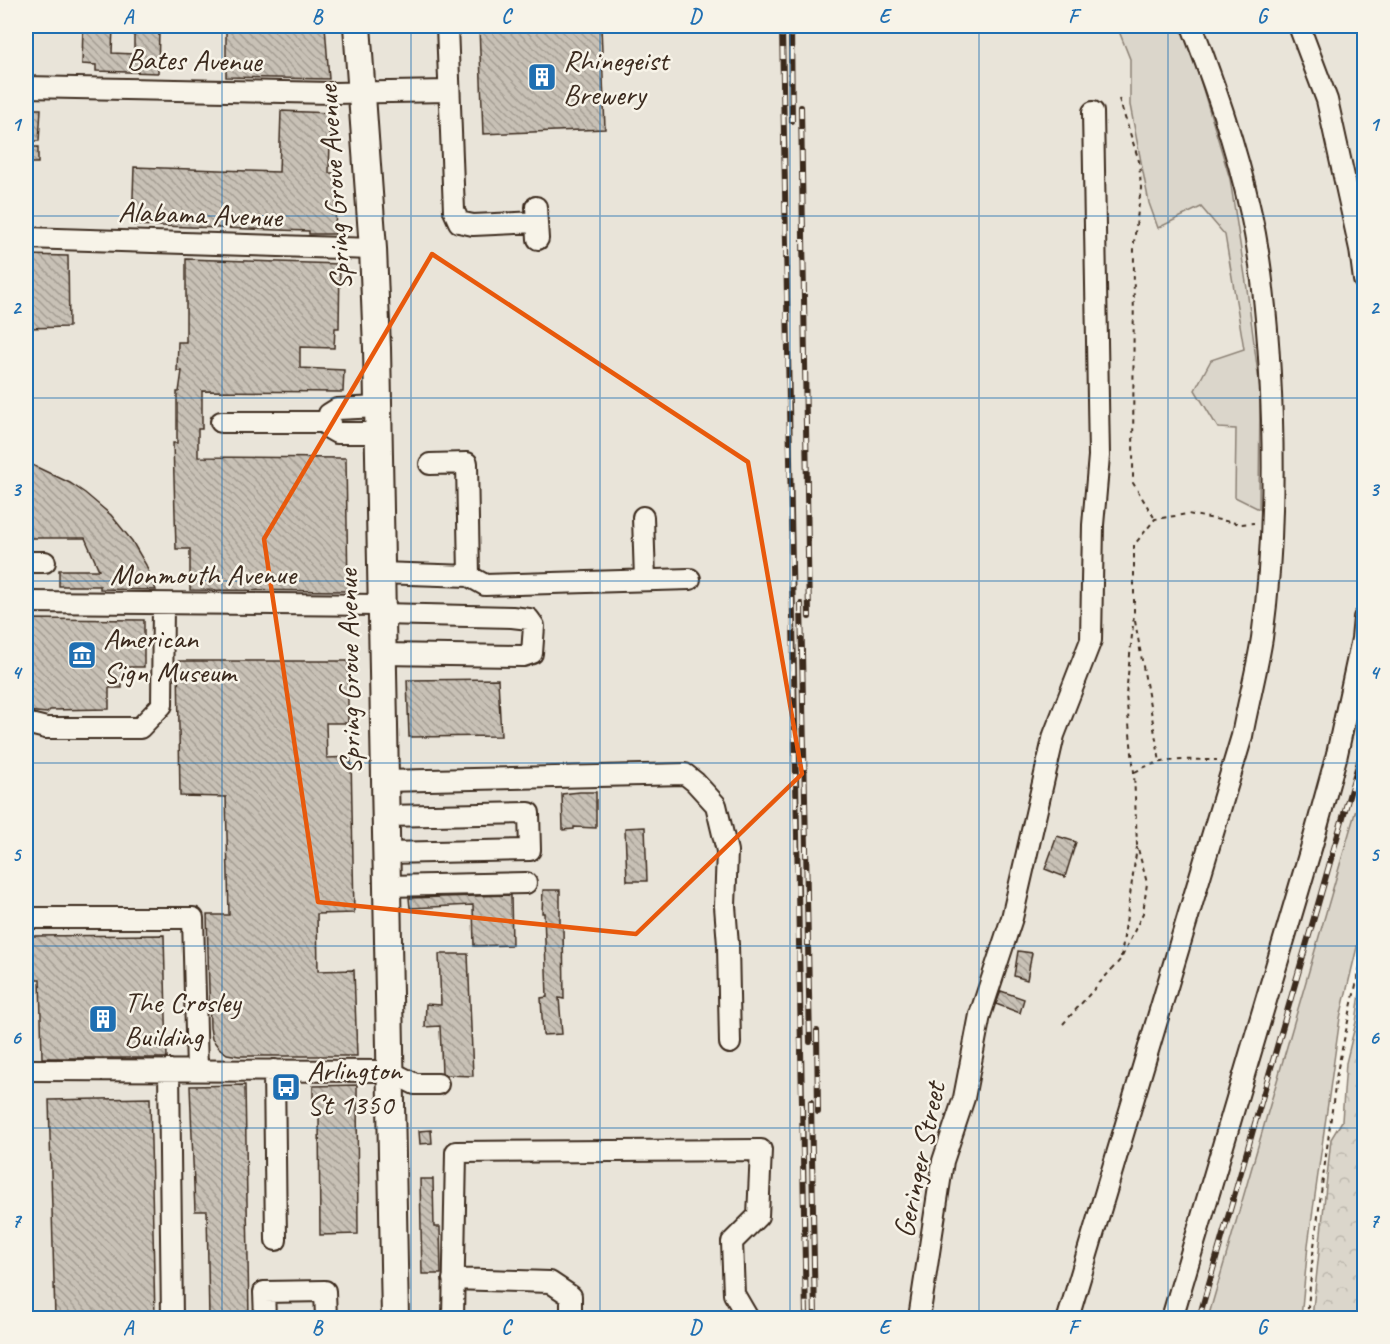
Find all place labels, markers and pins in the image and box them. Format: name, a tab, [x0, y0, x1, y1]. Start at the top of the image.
place label: Rhinegeist Brewery	[563, 41, 671, 113]
building icon: Rhinegeist Brewery	[526, 61, 558, 93]
place label: American Sign Museum	[103, 619, 238, 691]
museum icon: American Sign Museum	[66, 639, 98, 671]
place label: The Crosley Building	[124, 983, 242, 1055]
building icon: The Crosley Building	[87, 1003, 119, 1035]
place label: Arlington St 1350	[307, 1051, 403, 1123]
bus stop icon: Arlington St 1350	[270, 1071, 302, 1103]

